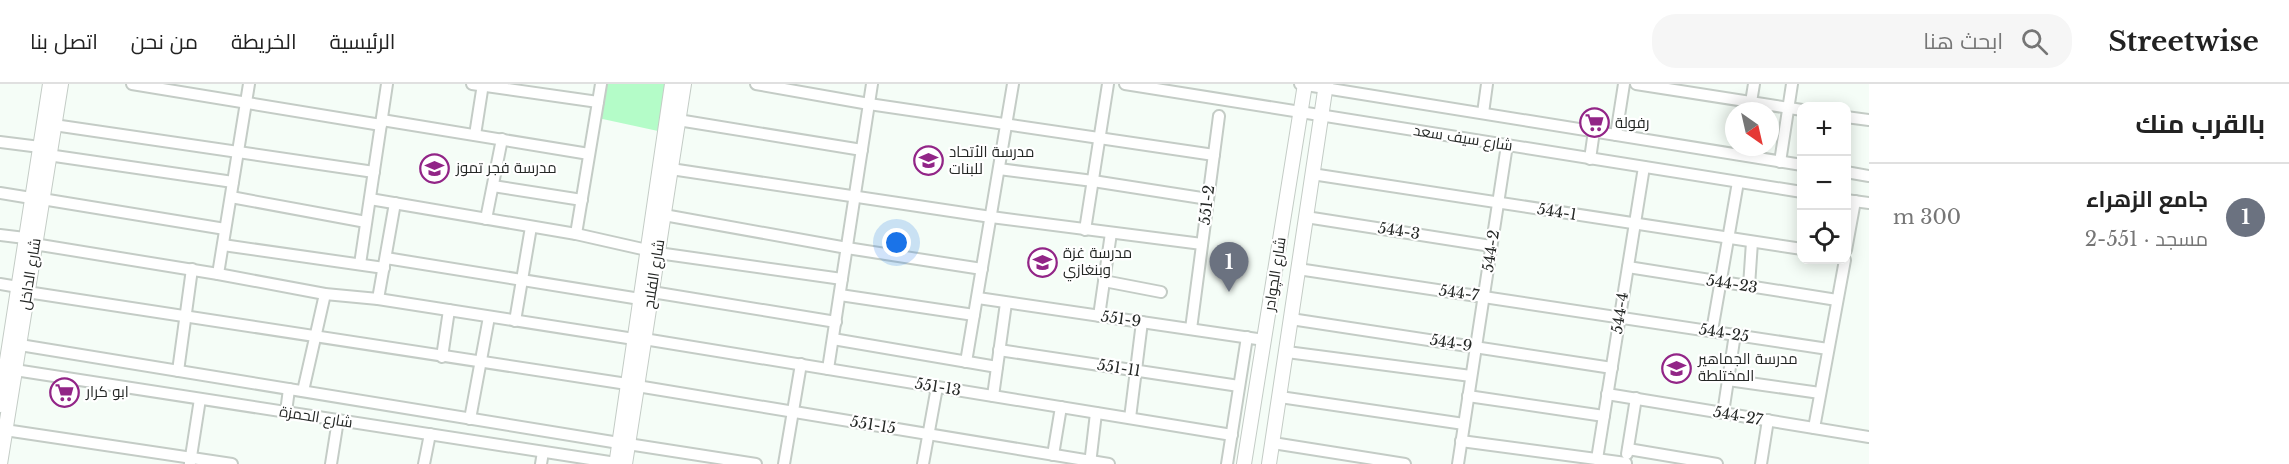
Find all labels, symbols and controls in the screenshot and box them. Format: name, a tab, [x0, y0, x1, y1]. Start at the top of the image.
search box	[1652, 14, 2072, 68]
text: Streetwise	[2108, 24, 2259, 59]
icon: search	[2018, 25, 2051, 58]
text: ابحث هنا	[1923, 28, 2003, 55]
text: اتصل بنا	[30, 29, 98, 55]
text: من نحن	[131, 29, 198, 55]
text: الخريطة	[231, 29, 297, 55]
text: الرئيسية	[330, 29, 395, 55]
north arrow	[1725, 102, 1779, 156]
map controls	[1797, 102, 1851, 264]
button: +	[1797, 102, 1851, 156]
supermarket icon: رفولة	[1578, 107, 1610, 139]
text: بالقرب منك	[2135, 108, 2265, 140]
place label: رفولة	[1615, 113, 1650, 132]
street label: شارع سيف سعد	[1412, 120, 1514, 157]
place label: مدرسة الأتحاد للبنات	[949, 142, 1034, 178]
school or university icon: مدرسة الأتحاد للبنات	[912, 145, 944, 177]
school or university icon: مدرسة فجر تموز	[419, 152, 451, 184]
button: −	[1797, 156, 1851, 210]
place label: مدرسة فجر تموز	[455, 158, 557, 177]
street label: 551-2	[1195, 184, 1218, 226]
text: جامع الزهراء	[2086, 186, 2208, 213]
street label: 544-1	[1536, 199, 1578, 224]
text: 300 m	[1893, 205, 1961, 229]
text: 1	[2241, 205, 2250, 229]
button: locate	[1797, 210, 1851, 264]
street label: 544-3	[1377, 218, 1421, 243]
text: مسجد · 551-2	[2085, 227, 2208, 251]
your location	[882, 228, 911, 257]
street label: 544-2	[1478, 229, 1503, 273]
street label: شارع الچوادر	[1259, 236, 1292, 313]
street label: شارع الداخل	[14, 237, 47, 311]
street label: شارع الفلاح	[639, 238, 670, 310]
pin: 1	[1210, 242, 1248, 292]
place label: مدرسة غزة وبنغازي	[1063, 243, 1132, 282]
school or university icon: مدرسة غزة وبنغازي	[1026, 246, 1058, 278]
street label: 544-23	[1705, 270, 1759, 297]
street label: 544-7	[1438, 280, 1481, 305]
street label: 544-4	[1607, 291, 1632, 335]
street label: 551-9	[1100, 306, 1142, 331]
street label: 544-25	[1698, 319, 1751, 346]
street label: 544-9	[1429, 330, 1474, 355]
place label: مدرسة الجماهير المختلطة	[1697, 349, 1798, 385]
school or university icon: مدرسة الجماهير المختلطة	[1661, 352, 1693, 384]
street label: 551-11	[1096, 355, 1142, 380]
street label: 551-13	[914, 373, 963, 400]
supermarket icon: ابو كرار	[49, 376, 81, 408]
place label: ابو كرار	[85, 382, 129, 401]
street label: شارع الحمزة	[278, 401, 354, 434]
street label: 544-27	[1712, 402, 1765, 429]
street label: 551-15	[849, 412, 897, 437]

